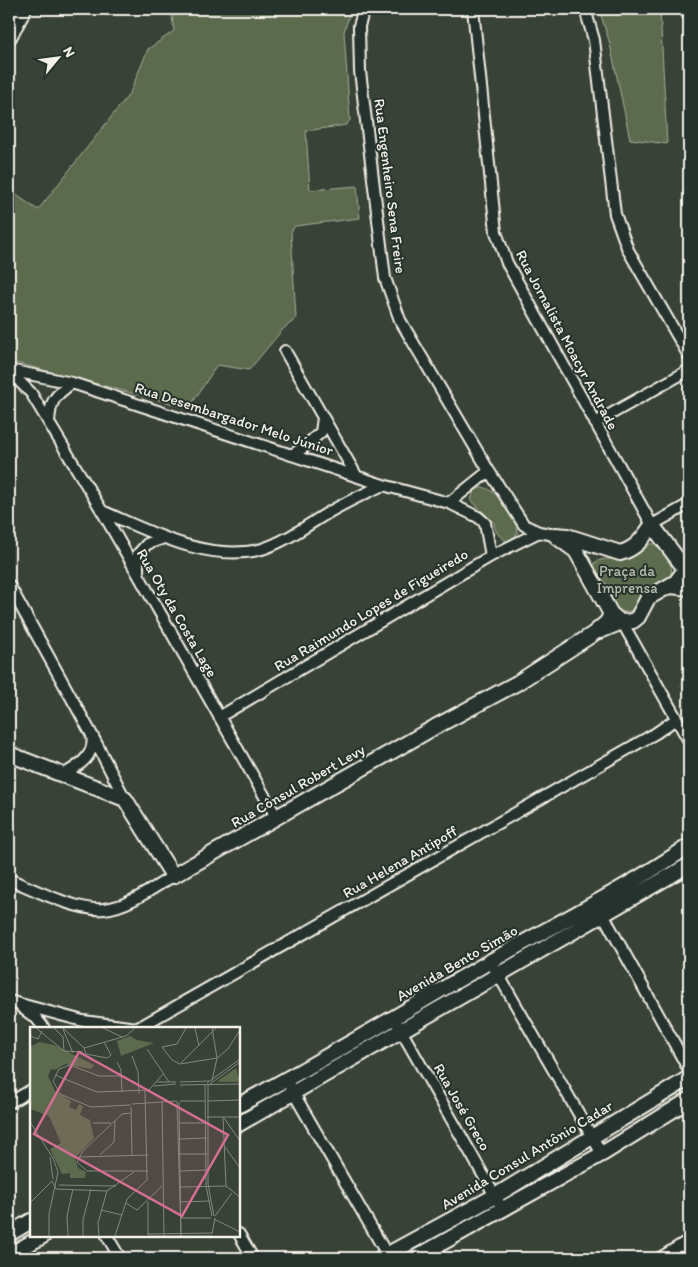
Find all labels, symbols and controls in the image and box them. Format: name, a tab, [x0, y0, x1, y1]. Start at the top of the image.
north arrow	[32, 32, 82, 82]
text: N	[59, 44, 79, 60]
street label: Rua Engenheiro Sena Freire	[370, 97, 410, 275]
street label: Rua Jornalista Moacyr Andrade	[512, 247, 622, 433]
street label: Rua Desembargador Melo Júnior	[132, 378, 336, 460]
street label: Rua Raimundo Lopes de Figueiredo	[271, 545, 471, 675]
street label: Rua Oty da Costa Lage	[133, 546, 221, 680]
park label: Praça da Imprensa	[596, 562, 658, 597]
street label: Rua Cônsul Robert Levy	[228, 740, 368, 832]
street label: Rua Helena Antipoff	[339, 822, 461, 902]
street label: Avenida Bento Simão	[393, 921, 521, 1005]
inset map	[30, 1027, 240, 1237]
street label: Rua José Greco	[430, 1060, 494, 1154]
street label: Avenida Consul Antônio Cadar	[438, 1096, 616, 1213]

